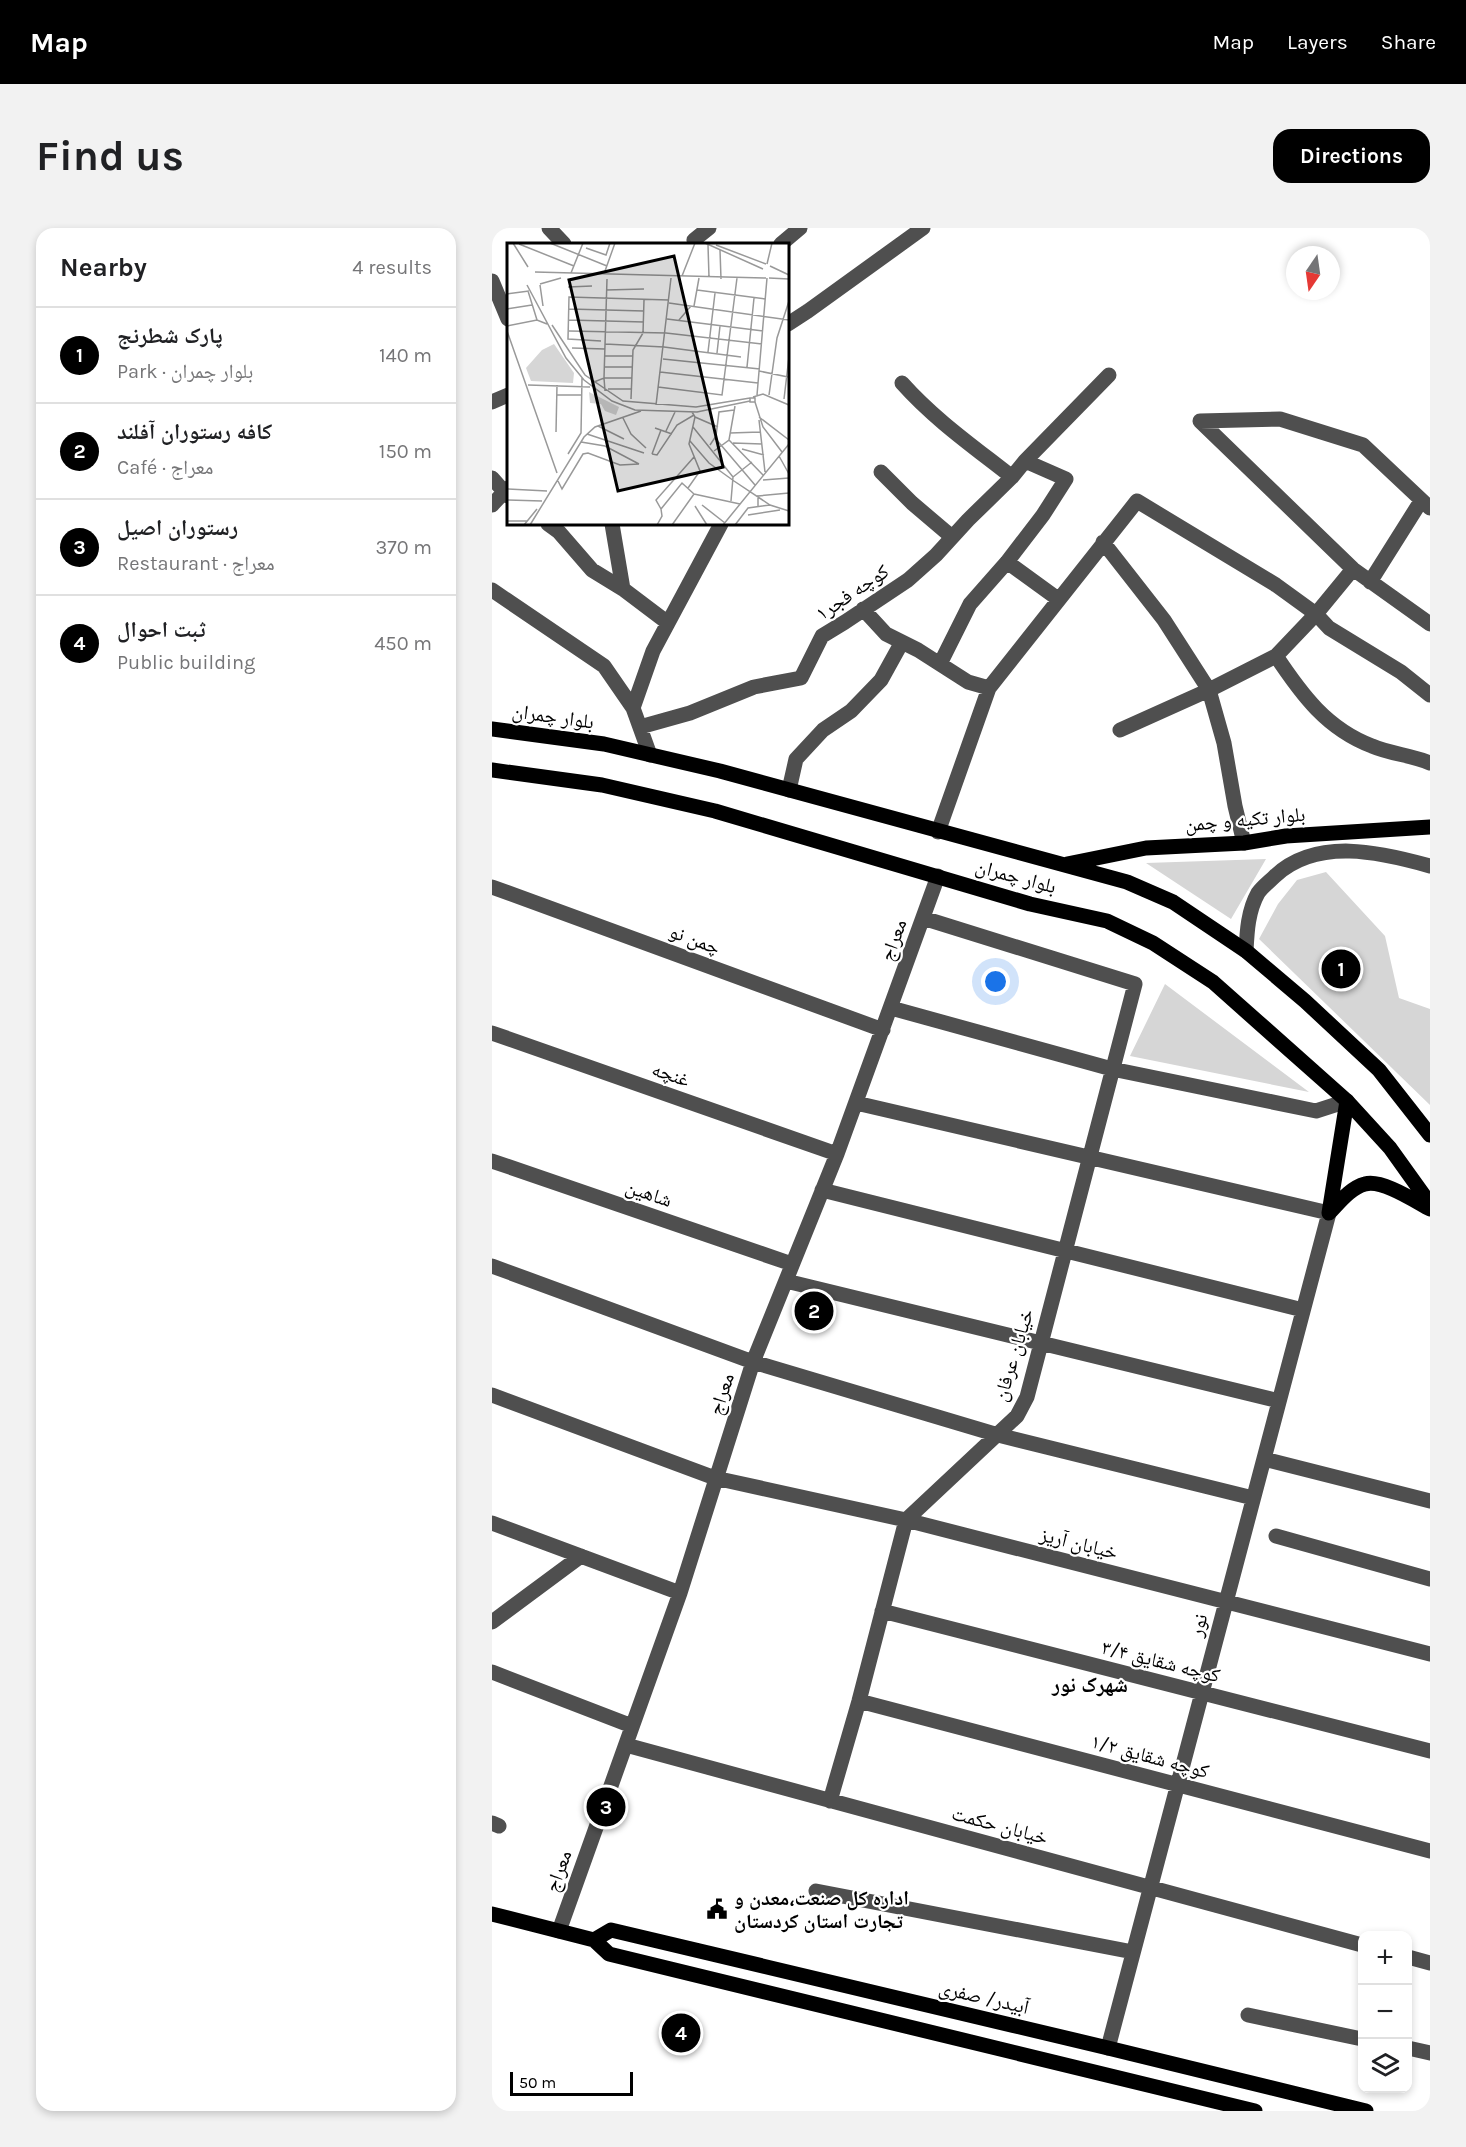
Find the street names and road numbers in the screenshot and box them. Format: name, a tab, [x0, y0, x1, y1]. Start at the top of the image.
street label: کوچه فجر۱	[811, 560, 893, 625]
street label: بلوار چمران	[510, 699, 595, 734]
street label: بلوار تکیه و چمن	[1184, 803, 1306, 836]
street label: بلوار چمران	[973, 855, 1059, 898]
street label: معراج	[875, 916, 913, 965]
street label: چمن نو	[666, 920, 724, 959]
street label: غنچه	[649, 1057, 693, 1092]
street label: شاهین	[623, 1175, 675, 1212]
street label: خیابان عرفان	[989, 1306, 1038, 1404]
street label: معراج	[704, 1370, 740, 1418]
street label: خیابان آریز	[1037, 1522, 1120, 1564]
street label: نور	[1184, 1611, 1213, 1640]
street label: کوچه شقایق ۳/۴	[1099, 1636, 1222, 1687]
street label: کوچه شقایق ۱/۲	[1088, 1730, 1211, 1783]
street label: خیابان حکمت	[949, 1802, 1051, 1849]
street label: معراج	[540, 1847, 578, 1896]
street label: آبیدر/ صفری	[937, 1976, 1032, 2019]

